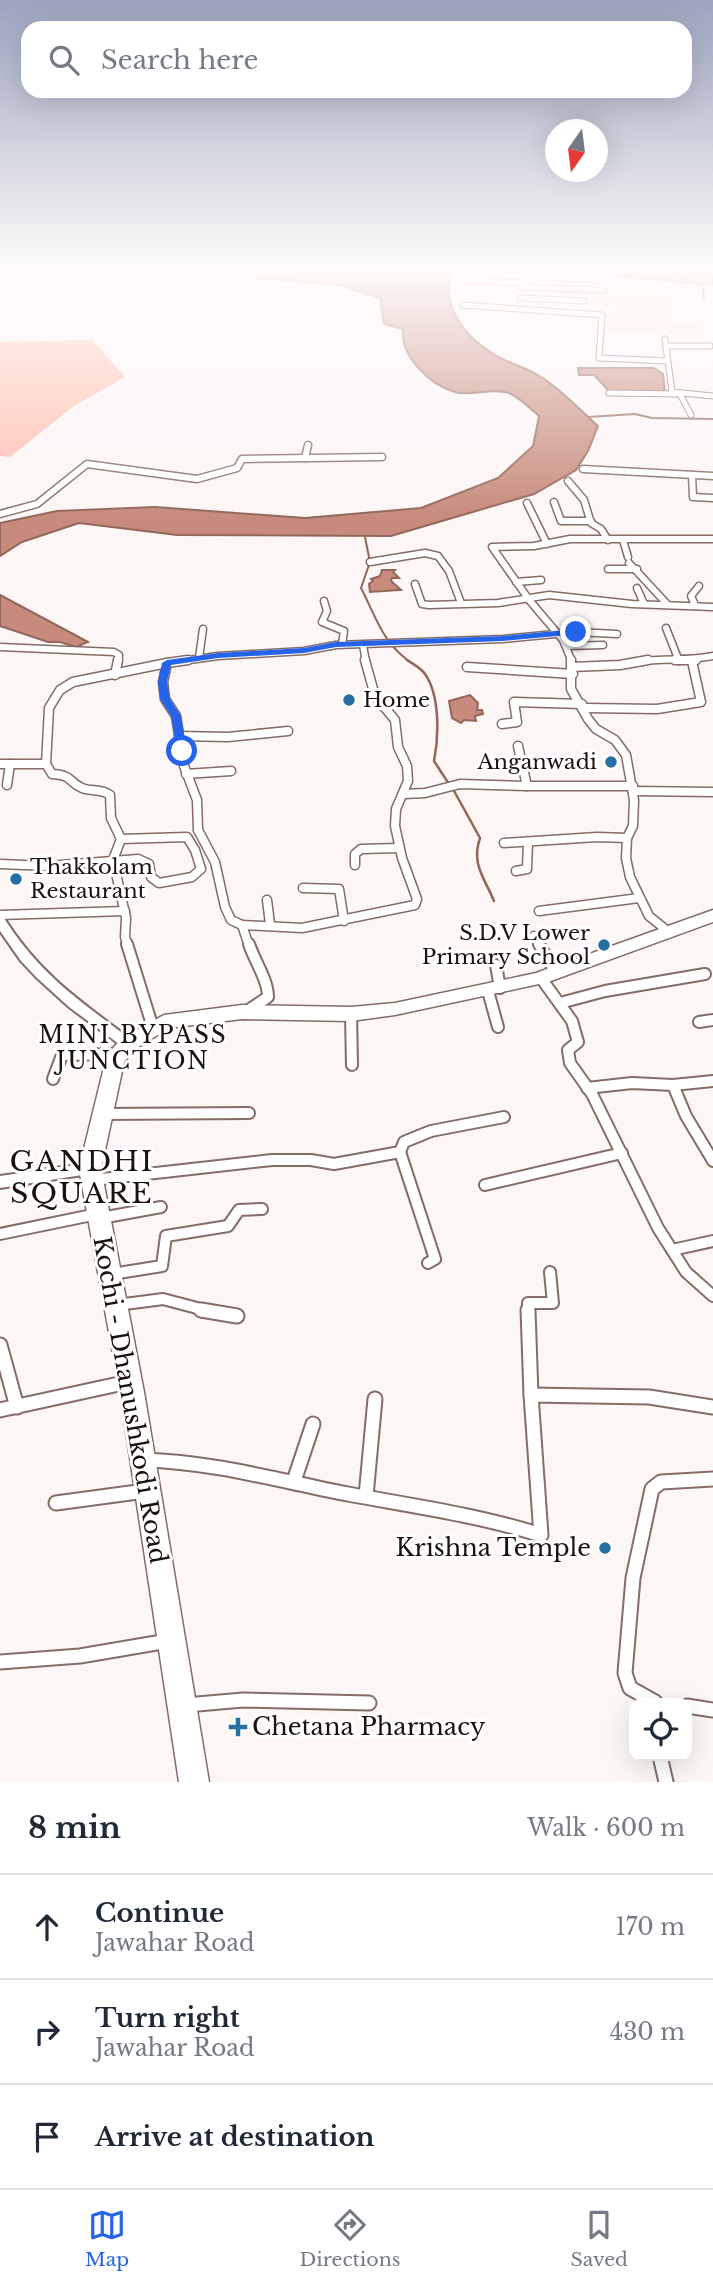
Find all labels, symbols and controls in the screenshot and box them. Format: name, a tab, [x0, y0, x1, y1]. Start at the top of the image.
search box	[21, 21, 692, 98]
icon: search	[45, 41, 83, 79]
text: Search here	[101, 44, 258, 76]
north arrow	[545, 119, 608, 182]
route end	[560, 616, 591, 647]
place label: Home	[363, 687, 430, 713]
marker: Home	[341, 692, 357, 708]
route start	[166, 735, 197, 766]
place label: Anganwadi	[476, 749, 597, 775]
marker: Anganwadi	[603, 754, 619, 770]
place label: Thakkolam Restaurant	[30, 854, 153, 904]
marker: Thakkolam Restaurant	[8, 871, 24, 887]
place label: S.D.V Lower Primary School	[422, 920, 590, 970]
marker: S.D.V Lower Primary School	[596, 937, 612, 953]
district label: MINI BYPASS JUNCTION	[38, 1021, 228, 1075]
district label: GANDHI SQUARE	[10, 1144, 154, 1211]
street label: Kochi - Dhanushkodi Road	[87, 1234, 174, 1566]
place label: Krishna Temple	[395, 1533, 591, 1562]
marker: Krishna Temple	[597, 1540, 613, 1556]
map controls	[629, 1698, 692, 1761]
button: locate	[629, 1698, 692, 1761]
place label: Chetana Pharmacy	[252, 1712, 486, 1741]
marker: Chetana Pharmacy	[230, 1719, 246, 1735]
text: 8 min	[28, 1809, 121, 1846]
text: Walk · 600 m	[527, 1814, 685, 1842]
text: Continue	[95, 1897, 224, 1929]
icon: ahead	[28, 1908, 66, 1946]
text: 170 m	[615, 1913, 685, 1941]
text: Jawahar Road	[95, 1929, 254, 1957]
text: Turn right	[95, 2002, 240, 2034]
icon: right	[28, 2013, 66, 2051]
text: 430 m	[610, 2018, 685, 2046]
text: Jawahar Road	[95, 2034, 254, 2062]
icon: arrive	[28, 2118, 66, 2156]
text: Arrive at destination	[95, 2121, 375, 2153]
tab: Map	[85, 2206, 129, 2271]
tab: Directions	[299, 2206, 400, 2271]
tab: Saved	[571, 2206, 628, 2271]

